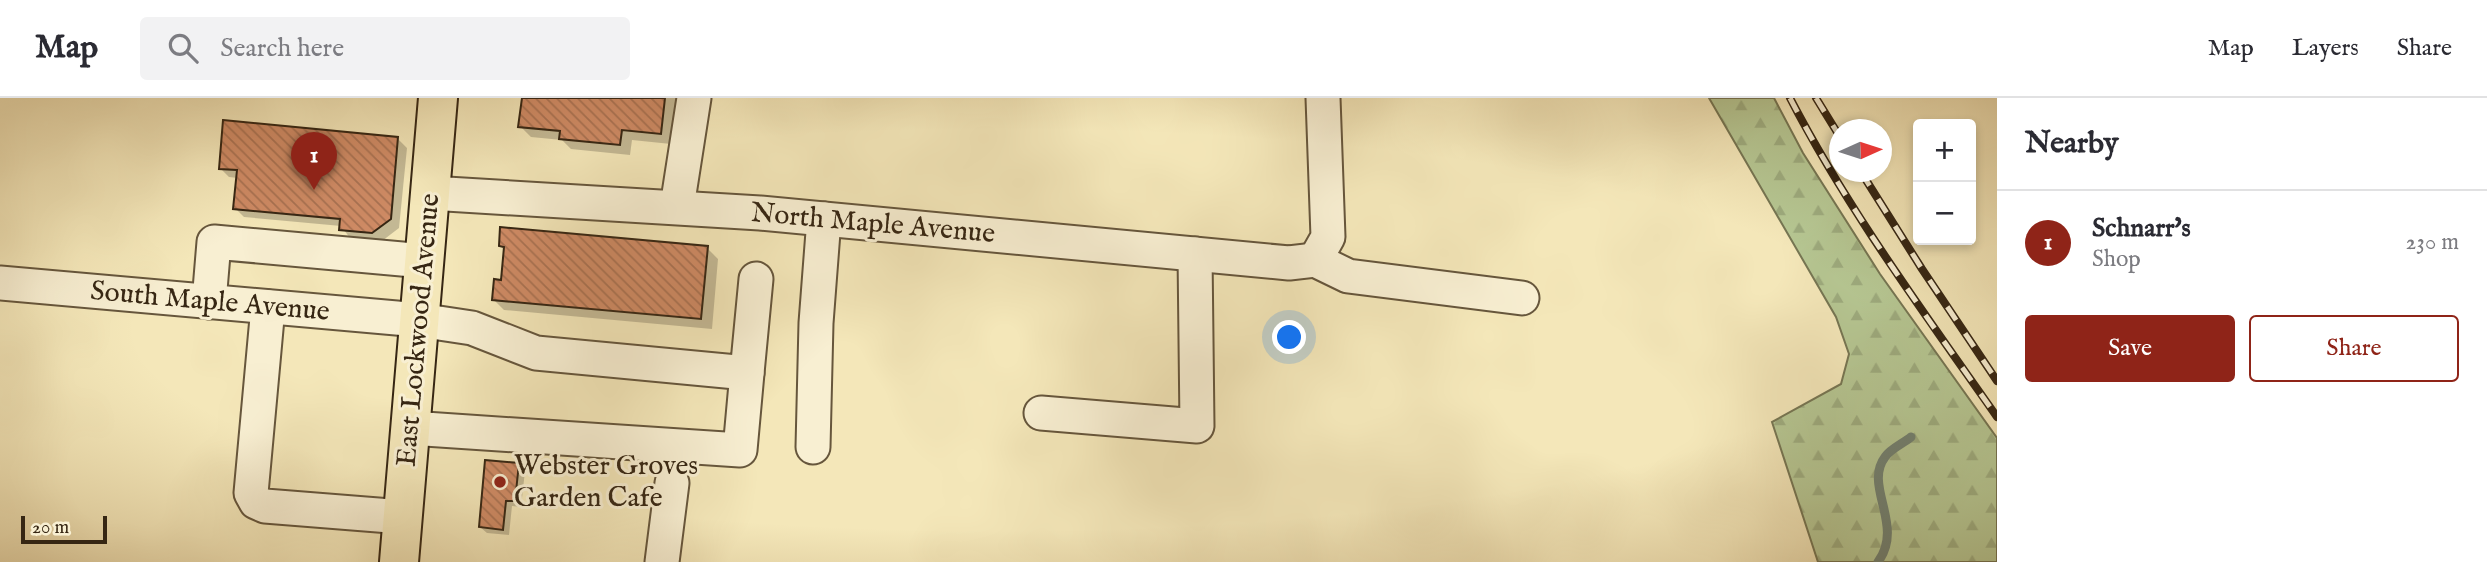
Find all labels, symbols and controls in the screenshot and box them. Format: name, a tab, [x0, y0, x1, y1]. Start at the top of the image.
search box	[140, 17, 630, 80]
text: Map	[35, 27, 98, 69]
icon: search	[164, 29, 202, 67]
text: Search here	[220, 32, 344, 65]
text: Map	[2208, 33, 2254, 64]
text: Layers	[2292, 33, 2359, 64]
text: Share	[2397, 33, 2452, 64]
north arrow	[1829, 119, 1892, 182]
map controls	[1913, 119, 1976, 245]
button: +	[1913, 119, 1976, 182]
text: Nearby	[2025, 125, 2118, 163]
pin: 1	[291, 132, 337, 190]
button: −	[1913, 182, 1976, 245]
street label: East Lockwood Avenue	[390, 192, 448, 468]
street label: North Maple Avenue	[749, 196, 997, 252]
text: Schnarr's	[2092, 212, 2191, 245]
text: 1	[2044, 228, 2052, 257]
text: 230 m	[2406, 228, 2459, 257]
text: Shop	[2092, 245, 2141, 274]
street label: South Maple Avenue	[89, 274, 331, 330]
button: Save	[2025, 315, 2235, 382]
button: Share	[2249, 315, 2459, 382]
your location	[1272, 320, 1306, 354]
place label: Webster Groves Garden Cafe	[514, 449, 698, 516]
marker: Webster Groves Garden Cafe	[492, 474, 508, 490]
scale bar	[21, 513, 107, 545]
text: 20 m	[32, 516, 69, 540]

